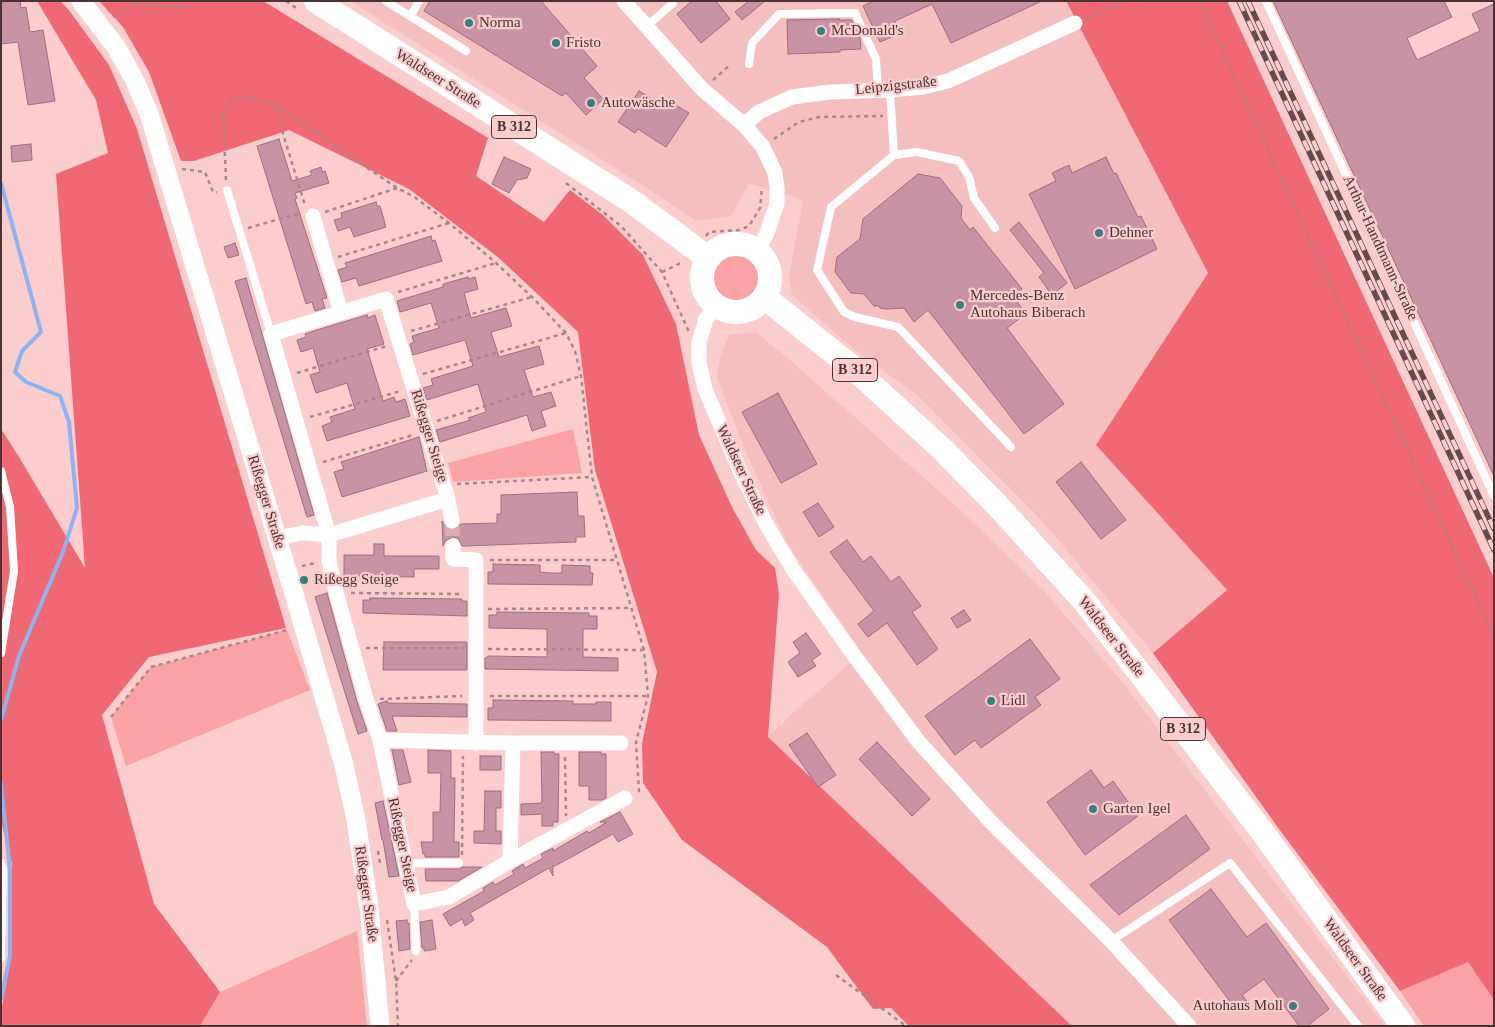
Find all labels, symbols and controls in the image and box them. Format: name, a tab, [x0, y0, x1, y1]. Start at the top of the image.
place label: Norma	[479, 14, 521, 32]
marker: Norma	[463, 17, 475, 29]
place label: McDonald's	[831, 22, 904, 40]
marker: McDonald's	[815, 25, 827, 37]
place label: Fristo	[566, 34, 601, 52]
marker: Fristo	[550, 37, 562, 49]
street label: Waldseer Straße	[392, 46, 484, 112]
street label: Leipzigstraße	[854, 73, 938, 99]
place label: Autowäsche	[601, 94, 675, 112]
marker: Autowäsche	[585, 97, 597, 109]
road number: B 312	[492, 115, 536, 138]
street label: Arthur-Handtmann-Straße	[1338, 173, 1422, 323]
place label: Dehner	[1109, 224, 1153, 242]
marker: Dehner	[1093, 227, 1105, 239]
place label: Mercedes-Benz Autohaus Biberach	[970, 287, 1085, 322]
marker: Mercedes-Benz Autohaus Biberach	[954, 299, 966, 311]
road number: B 312	[832, 358, 878, 382]
street label: Rißegger Steige	[406, 387, 452, 485]
street label: Waldseer Straße	[712, 422, 770, 518]
street label: Rißegger Straße	[243, 453, 289, 551]
place label: Rißegg Steige	[314, 571, 399, 589]
marker: Rißegg Steige	[298, 574, 310, 586]
street label: Waldseer Straße	[1074, 593, 1148, 681]
place label: Lidl	[1001, 692, 1026, 710]
marker: Lidl	[985, 695, 997, 707]
road number: B 312	[1160, 718, 1206, 741]
street label: Rißegger Steige	[383, 796, 421, 894]
place label: Garten Igel	[1103, 800, 1171, 818]
marker: Garten Igel	[1087, 803, 1099, 815]
street label: Rißegger Straße	[350, 845, 382, 943]
street label: Waldseer Straße	[1319, 915, 1391, 1005]
place label: Autohaus Moll	[1193, 997, 1283, 1015]
marker: Autohaus Moll	[1287, 1000, 1299, 1012]

